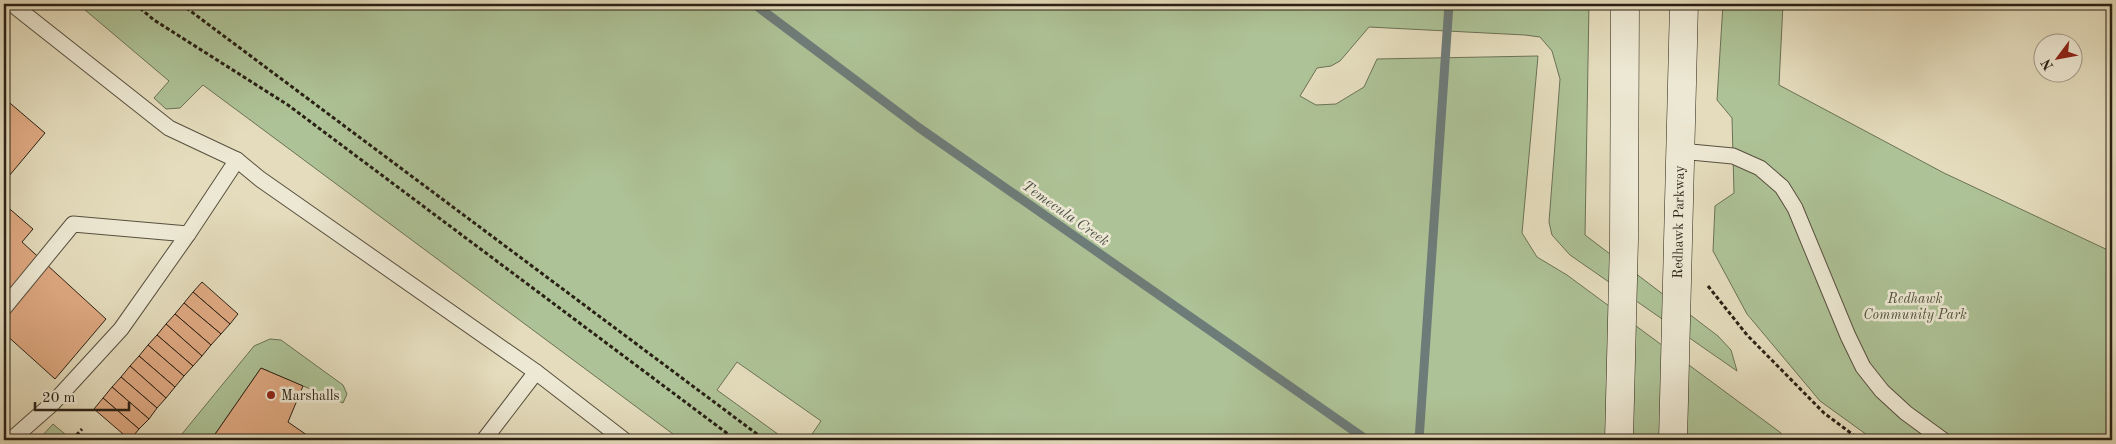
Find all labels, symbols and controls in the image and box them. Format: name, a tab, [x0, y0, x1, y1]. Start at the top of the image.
north arrow	[2034, 32, 2084, 82]
text: N	[2039, 56, 2057, 73]
street label: Redhawk Parkway	[1671, 165, 1687, 279]
water label: Temecula Creek	[1019, 179, 1111, 250]
park label: Redhawk Community Park	[1863, 292, 1967, 323]
scale bar	[35, 379, 129, 411]
marker: Marshalls	[265, 389, 277, 401]
place label: Marshalls	[281, 389, 340, 403]
text: 20 m	[42, 391, 76, 406]

